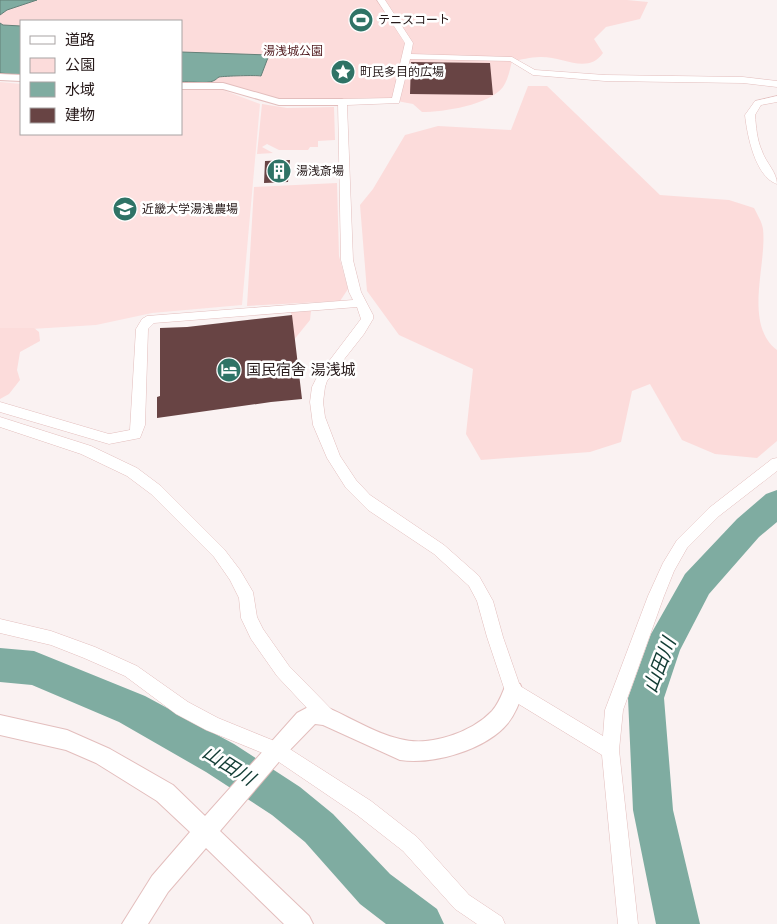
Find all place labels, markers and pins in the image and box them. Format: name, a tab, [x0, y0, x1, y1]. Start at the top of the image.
sports icon: テニスコート	[348, 7, 374, 33]
place label: テニスコート	[378, 13, 450, 27]
place icon: 町民多目的広場	[330, 59, 356, 85]
place label: 町民多目的広場	[360, 65, 444, 79]
building icon: 湯浅斎場	[266, 158, 292, 184]
place label: 湯浅斎場	[296, 164, 344, 178]
school or university icon: 近畿大学湯浅農場	[112, 196, 138, 222]
place label: 近畿大学湯浅農場	[142, 202, 238, 216]
hotel icon: 国民宿舎 湯浅城	[216, 357, 242, 383]
place label: 国民宿舎 湯浅城	[246, 361, 356, 379]

